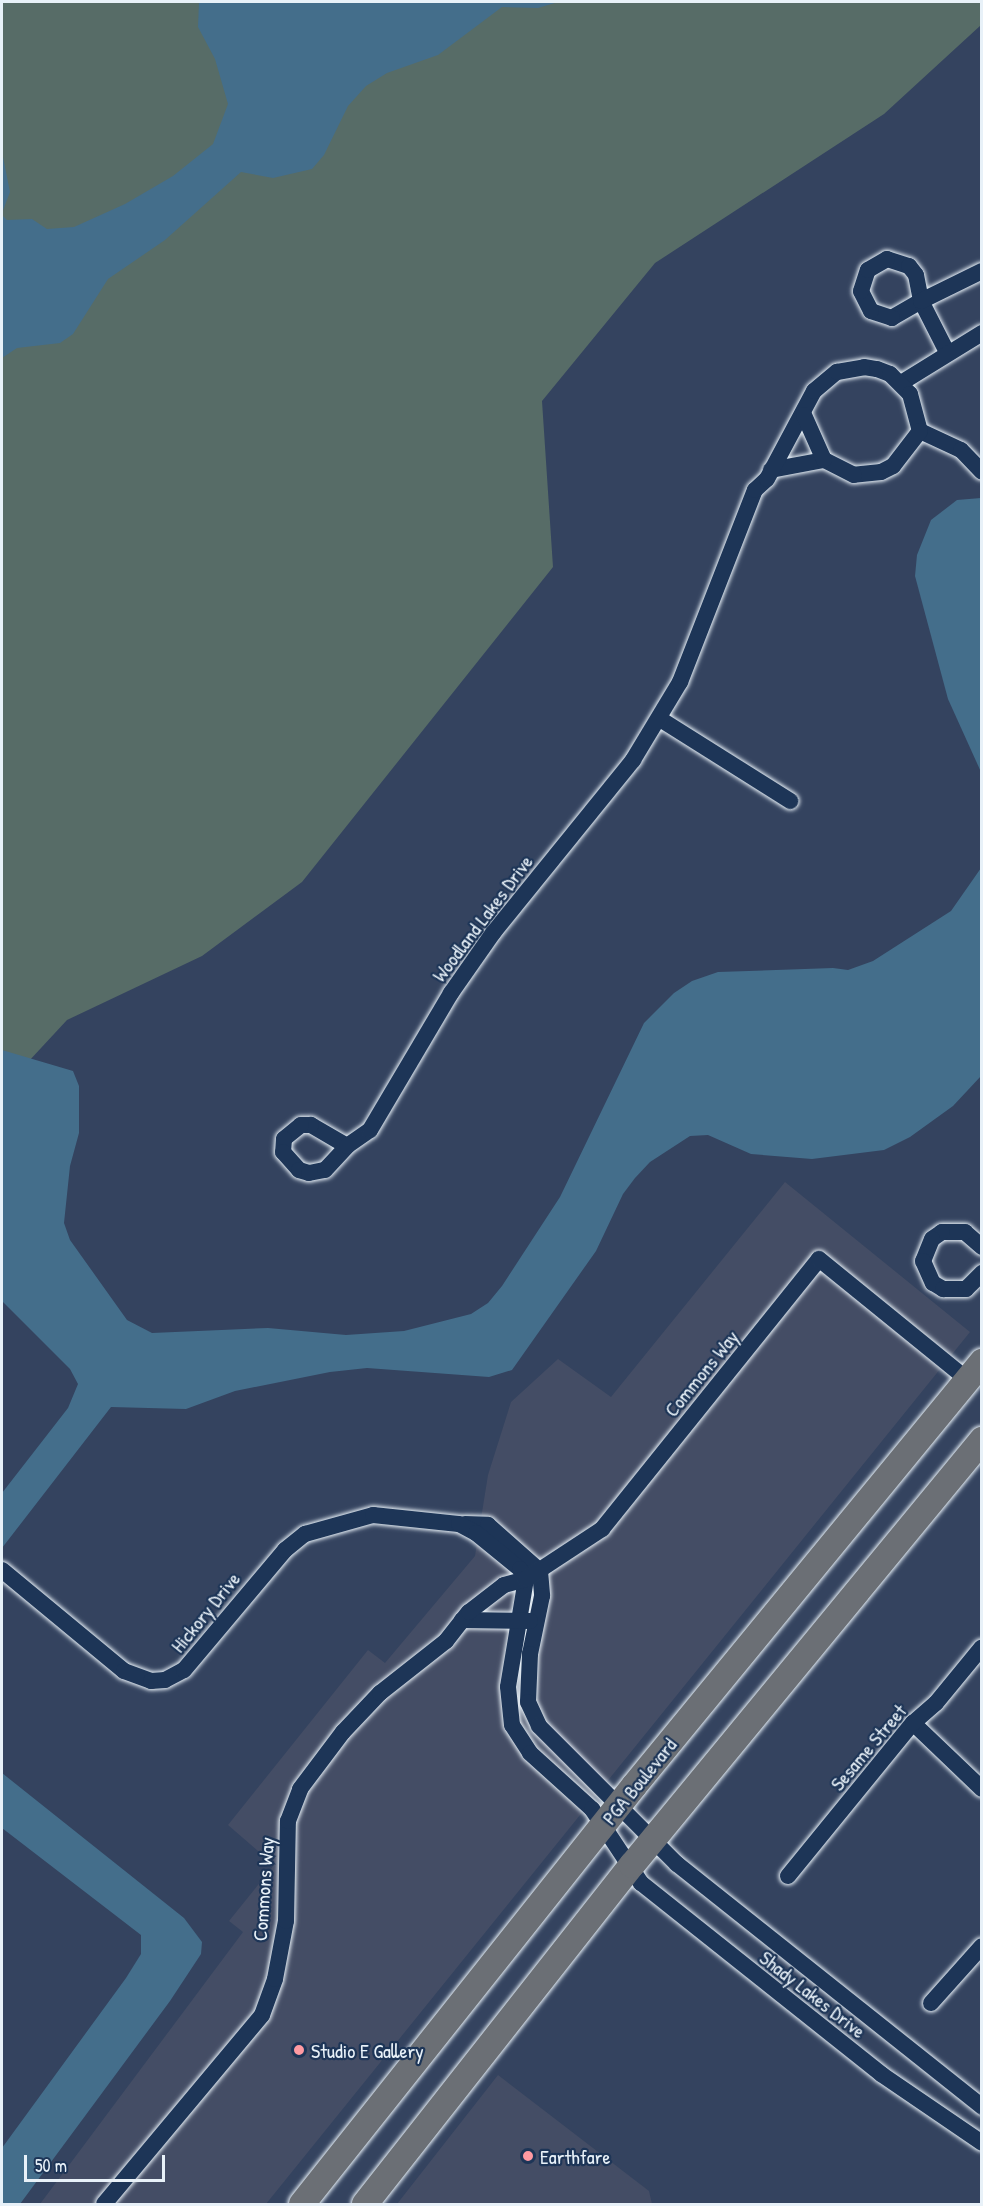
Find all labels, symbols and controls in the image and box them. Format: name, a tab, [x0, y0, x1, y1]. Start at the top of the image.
street label: Woodland Lakes Drive	[427, 850, 537, 986]
street label: Commons Way	[659, 1325, 743, 1421]
street label: Hickory Drive	[165, 1567, 245, 1657]
street label: Sesame Street	[825, 1699, 911, 1795]
street label: PGA Boulevard	[597, 1733, 681, 1829]
street label: Commons Way	[247, 1836, 279, 1942]
street label: Shady Lakes Drive	[755, 1945, 871, 2043]
place label: Studio E Gallery	[311, 2038, 424, 2062]
marker: Studio E Gallery	[292, 2043, 306, 2057]
scale bar	[27, 2143, 168, 2181]
place label: Earthfare	[540, 2144, 610, 2168]
marker: Earthfare	[521, 2149, 535, 2163]
text: 50 m	[35, 2153, 67, 2178]

